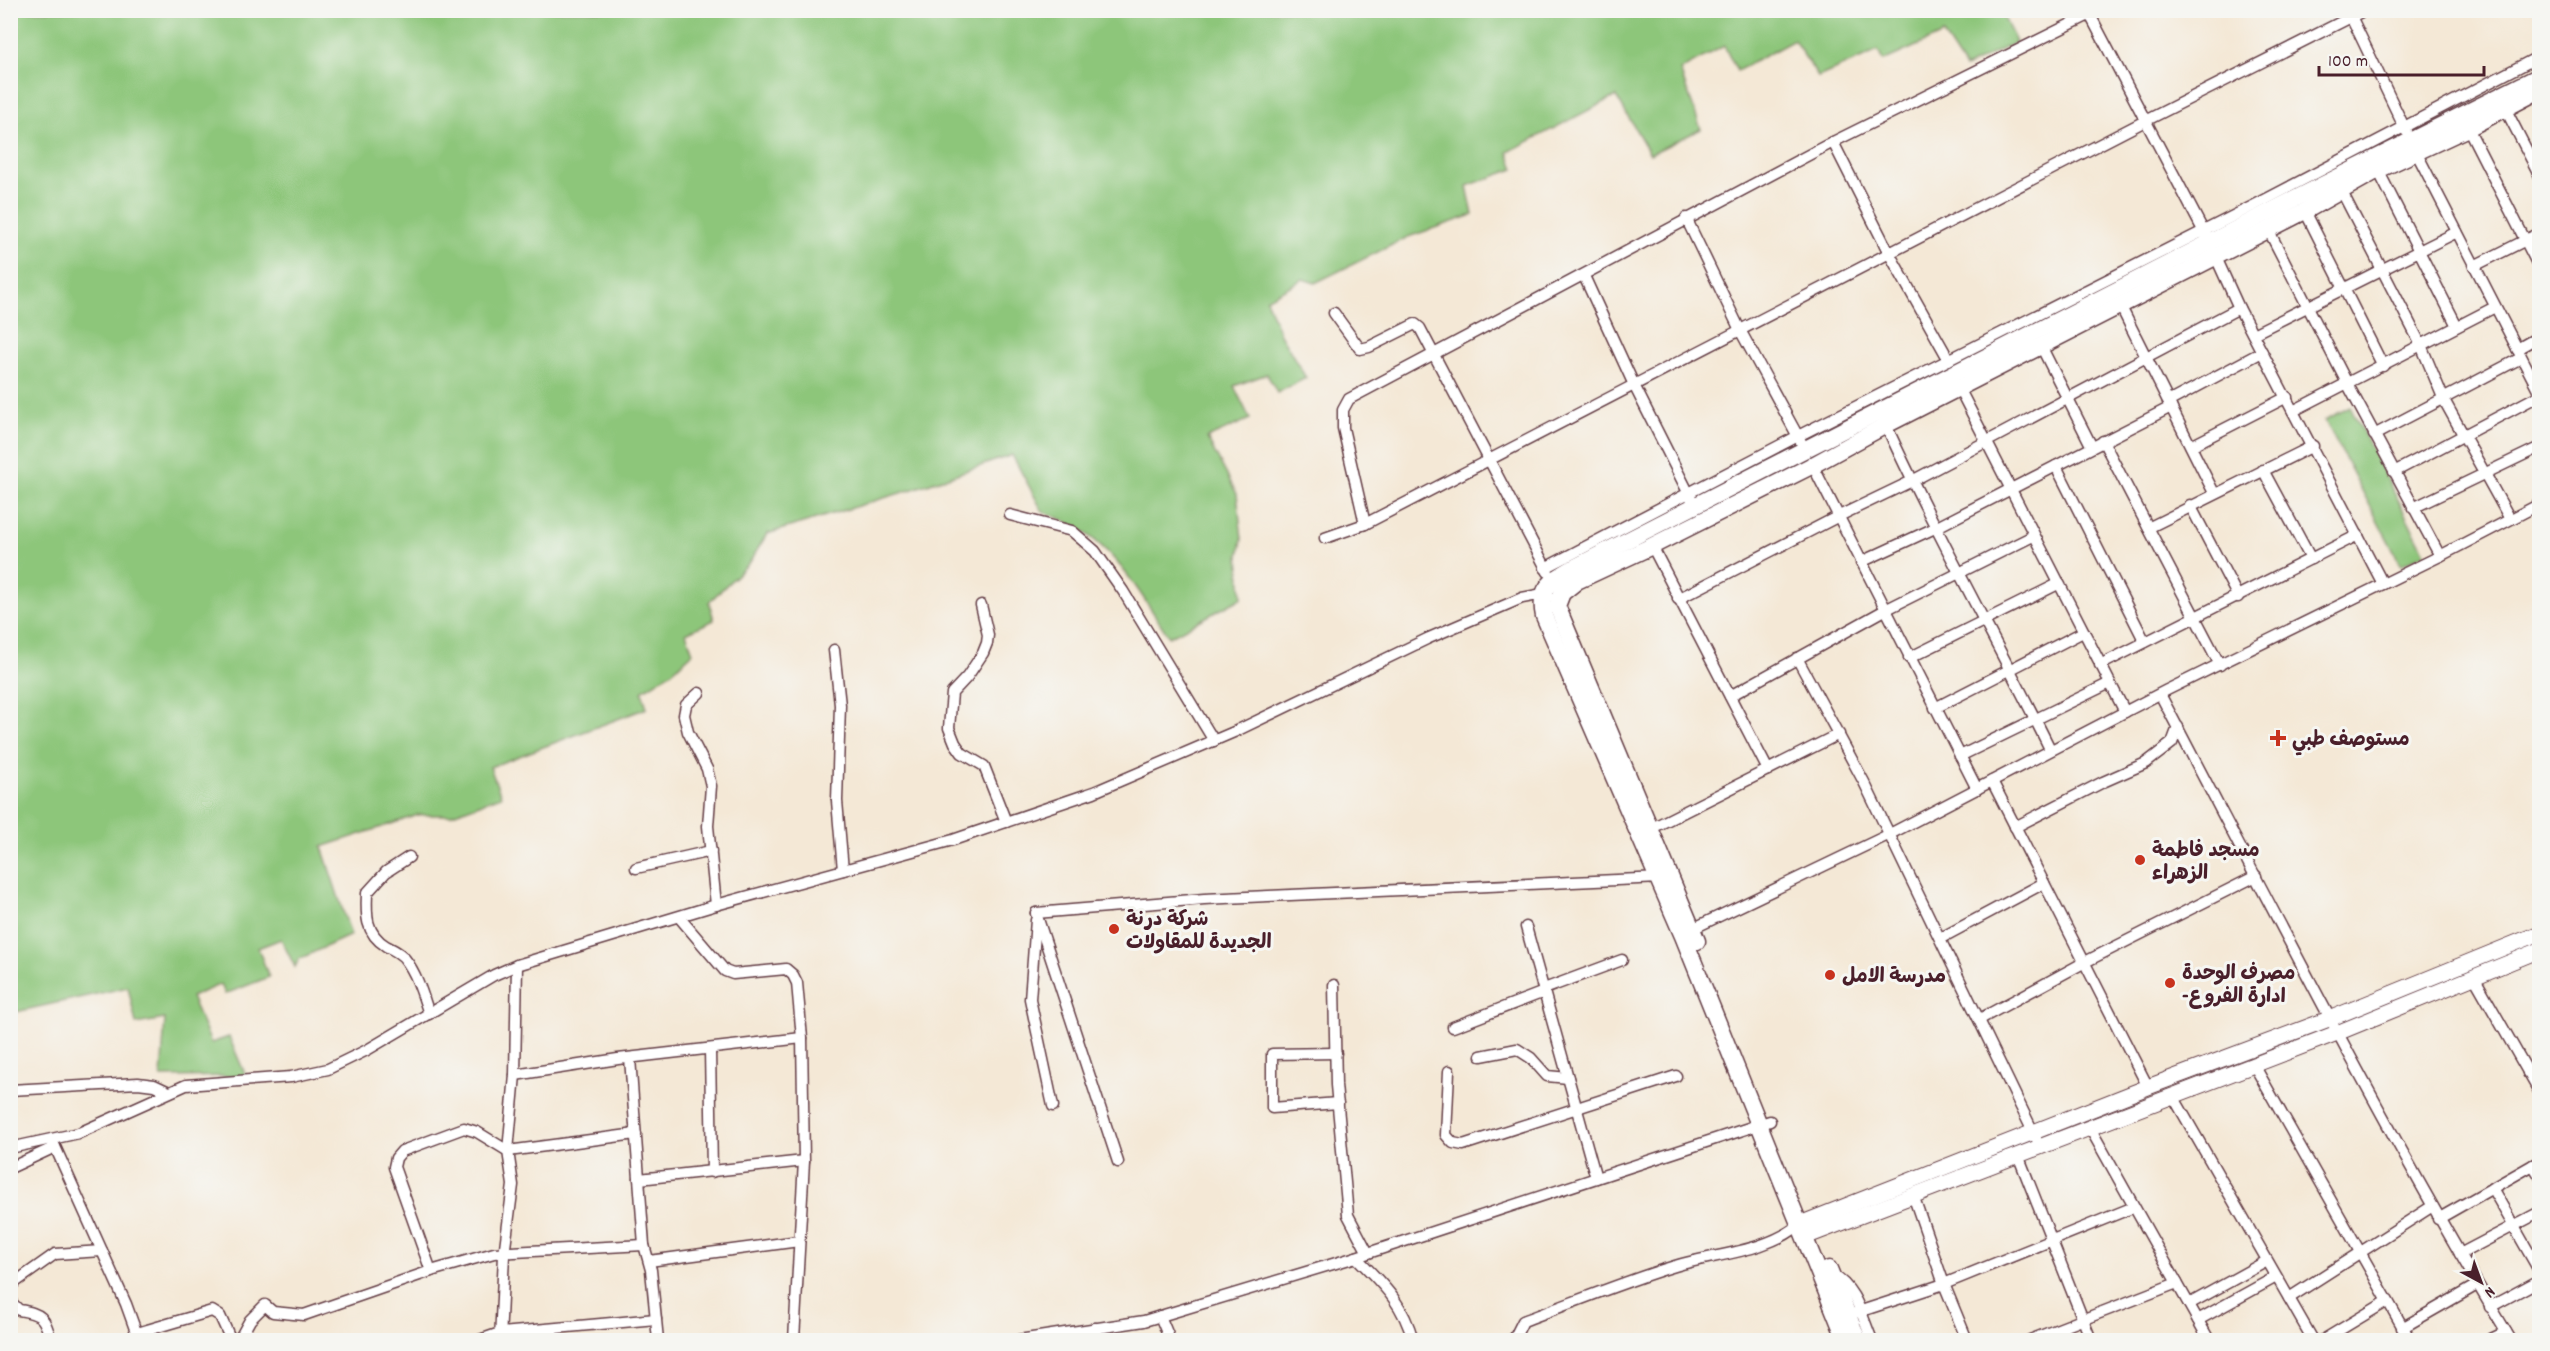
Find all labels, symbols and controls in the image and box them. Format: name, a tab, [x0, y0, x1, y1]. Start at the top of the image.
scale bar	[2319, 39, 2484, 77]
text: 100 m	[2328, 50, 2368, 75]
place label: مستوصف طبي	[2292, 727, 2410, 756]
marker: مستوصف طبي	[2269, 729, 2287, 747]
place label: مسجد فاطمة الزهراء	[2152, 838, 2260, 889]
marker: مسجد فاطمة الزهراء	[2133, 853, 2147, 867]
place label: شركة درنة الجديدة للمقاولات	[1126, 907, 1272, 958]
marker: شركة درنة الجديدة للمقاولات	[1107, 922, 1121, 936]
place label: مصرف الوحدة -ادارة الفروع	[2182, 961, 2295, 1012]
place label: مدرسة الامل	[1842, 964, 1946, 992]
marker: مدرسة الامل	[1823, 968, 1837, 982]
marker: مصرف الوحدة -ادارة الفروع	[2163, 976, 2177, 990]
north arrow	[2451, 1252, 2511, 1312]
text: N	[2479, 1280, 2500, 1303]

